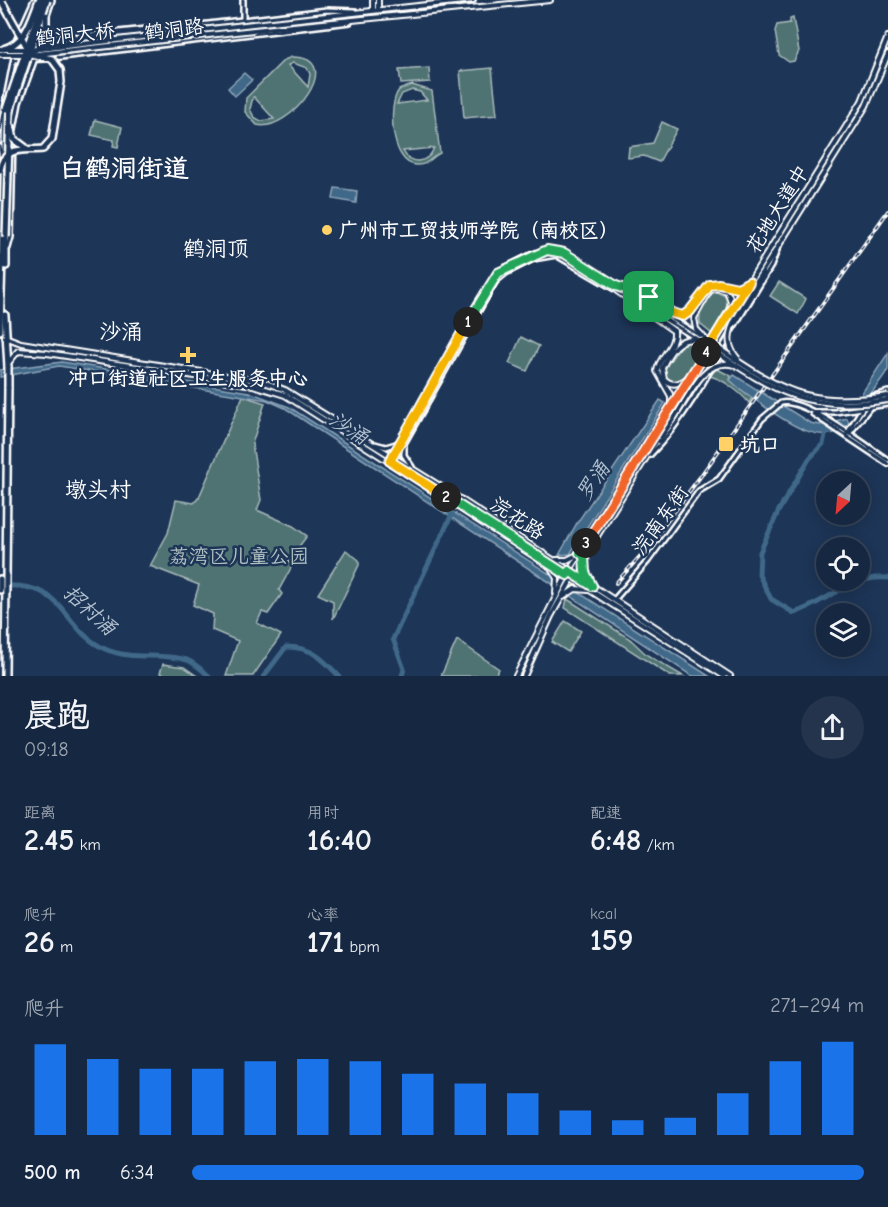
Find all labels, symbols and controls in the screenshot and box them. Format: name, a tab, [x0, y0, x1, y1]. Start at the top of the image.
street label: 鹤洞路	[143, 14, 206, 45]
street label: 鹤洞大桥	[34, 19, 116, 50]
district label: 白鹤洞街道	[59, 154, 189, 184]
street label: 花地大道中	[741, 161, 814, 258]
place label: 广州市工贸技师学院（南校区）	[339, 219, 619, 242]
marker: 广州市工贸技师学院（南校区）	[320, 223, 334, 237]
district label: 鹤洞顶	[183, 236, 249, 262]
pin	[623, 271, 674, 322]
icon: arrive	[632, 280, 665, 313]
pin: 1	[453, 307, 483, 337]
text: 1	[465, 313, 471, 331]
district label: 沙涌	[99, 319, 143, 345]
pin: 4	[691, 337, 721, 367]
text: 4	[702, 343, 710, 361]
marker: 冲口街道社区卫生服务中心	[179, 346, 197, 364]
place label: 冲口街道社区卫生服务中心	[68, 367, 308, 390]
water label: 沙涌	[325, 407, 374, 450]
place label: 坑口	[740, 433, 780, 456]
marker: 坑口	[717, 435, 735, 453]
water label: 罗涌	[571, 456, 615, 505]
north arrow	[816, 471, 870, 525]
map controls	[816, 471, 870, 657]
district label: 墩头村	[65, 477, 131, 503]
street label: 浣南东街	[628, 481, 693, 559]
pin: 2	[431, 482, 461, 512]
text: 2	[442, 488, 450, 506]
street label: 浣花路	[486, 492, 550, 545]
pin: 3	[571, 528, 601, 558]
text: 3	[582, 534, 590, 552]
button: locate	[816, 537, 870, 591]
park label: 荔湾区儿童公园	[169, 545, 309, 568]
water label: 招村涌	[59, 580, 122, 641]
button: layers	[816, 603, 870, 657]
text: 晨跑	[24, 696, 90, 734]
button: share	[801, 696, 864, 759]
text: 09:18	[24, 738, 69, 761]
text: 距离	[24, 804, 56, 822]
text: 用时	[307, 804, 339, 822]
text: 配速	[590, 804, 622, 822]
text: 2.45	[24, 823, 74, 858]
text: 16:40	[307, 823, 372, 858]
text: 6:48	[590, 823, 641, 858]
text: km	[74, 836, 101, 854]
text: /km	[641, 836, 675, 854]
text: kcal	[590, 905, 617, 923]
text: 爬升	[24, 906, 56, 924]
text: 心率	[307, 906, 339, 924]
text: 159	[590, 923, 633, 958]
text: 26	[24, 925, 55, 960]
text: 171	[307, 925, 344, 960]
text: m	[55, 938, 73, 956]
text: bpm	[344, 938, 380, 956]
text: 271–294 m	[770, 994, 864, 1017]
text: 爬升	[24, 997, 64, 1020]
text: 500 m	[24, 1161, 81, 1184]
text: 6:34	[120, 1161, 154, 1184]

